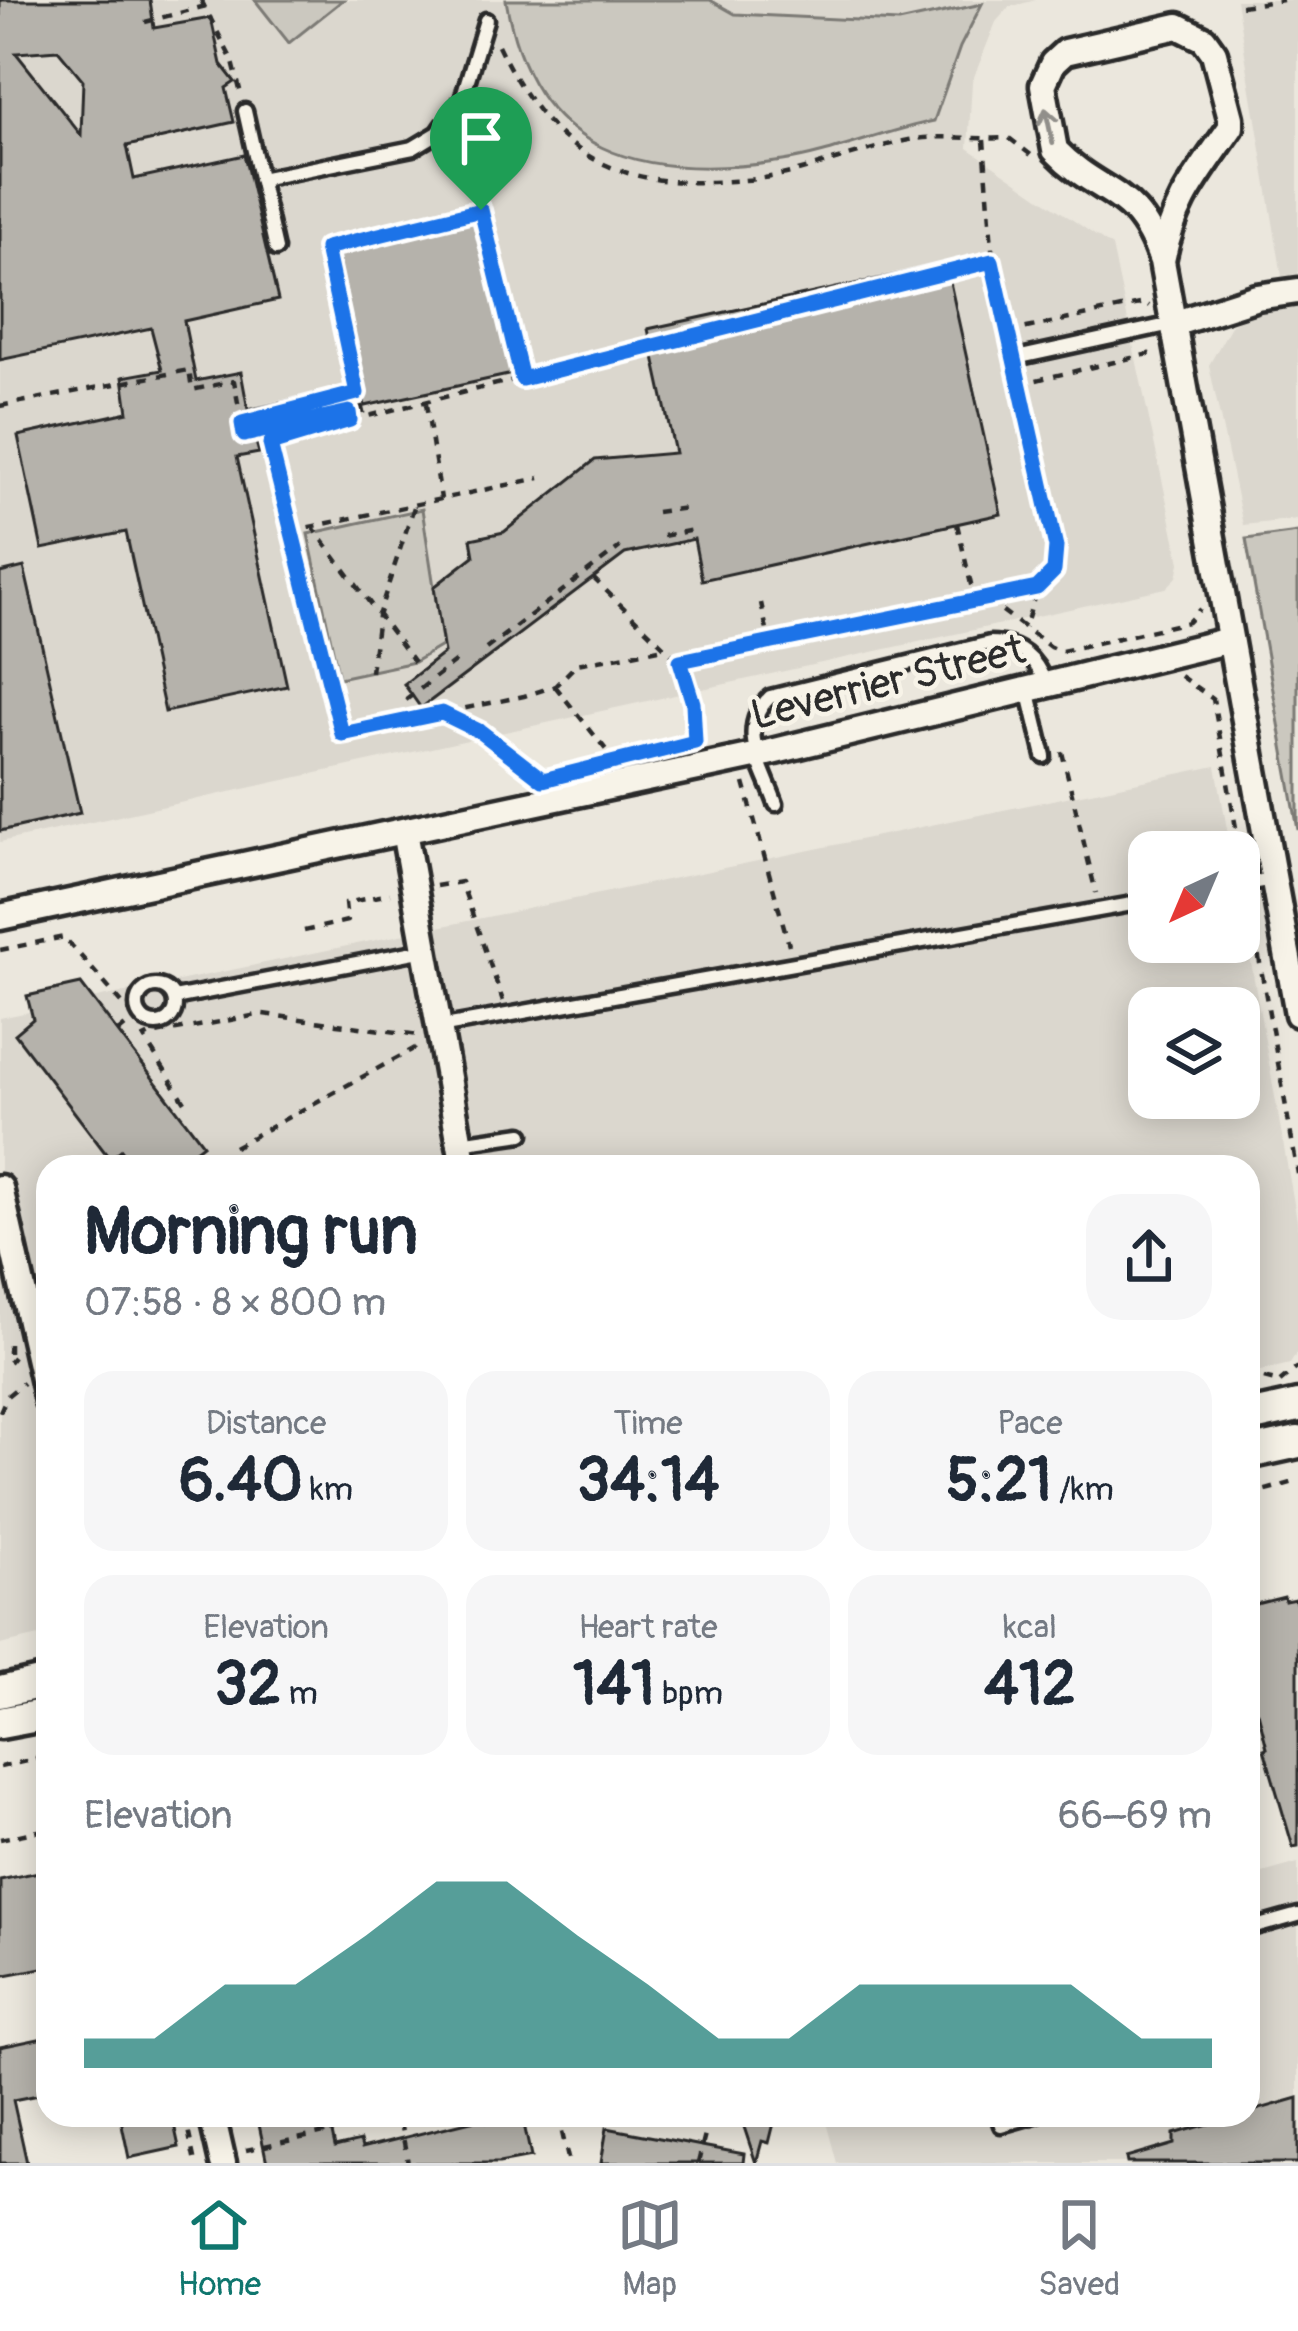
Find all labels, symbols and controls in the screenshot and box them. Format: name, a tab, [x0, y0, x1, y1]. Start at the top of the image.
pin	[430, 87, 532, 210]
icon: arrive	[448, 105, 514, 171]
one-way arrow	[1037, 107, 1060, 145]
street label: Leverrier Street	[746, 624, 1030, 742]
north arrow	[1128, 831, 1260, 963]
map controls	[1128, 831, 1260, 1119]
button: layers	[1128, 987, 1260, 1119]
text: Morning run	[84, 1191, 418, 1274]
button: share	[1086, 1194, 1212, 1320]
text: 07:58 · 8 × 800 m	[84, 1278, 386, 1327]
text: Distance	[206, 1403, 326, 1444]
text: Time	[614, 1403, 682, 1444]
text: Pace	[997, 1403, 1063, 1444]
text: 6.40	[179, 1444, 303, 1519]
text: 34:14	[577, 1444, 719, 1519]
text: 5:21	[946, 1444, 1052, 1519]
text: km	[303, 1469, 353, 1510]
text: /km	[1052, 1469, 1114, 1510]
text: Elevation	[203, 1607, 329, 1648]
text: Heart rate	[578, 1607, 718, 1648]
text: kcal	[1003, 1607, 1057, 1648]
text: 32	[214, 1648, 281, 1723]
text: 141	[573, 1648, 655, 1723]
text: 412	[984, 1648, 1076, 1723]
text: m	[281, 1673, 318, 1714]
text: bpm	[655, 1673, 723, 1714]
text: Elevation	[84, 1791, 233, 1840]
text: 66–69 m	[1058, 1791, 1212, 1840]
tab: Home	[178, 2192, 261, 2305]
tab: Map	[617, 2192, 683, 2305]
tab: Saved	[1038, 2192, 1120, 2305]

